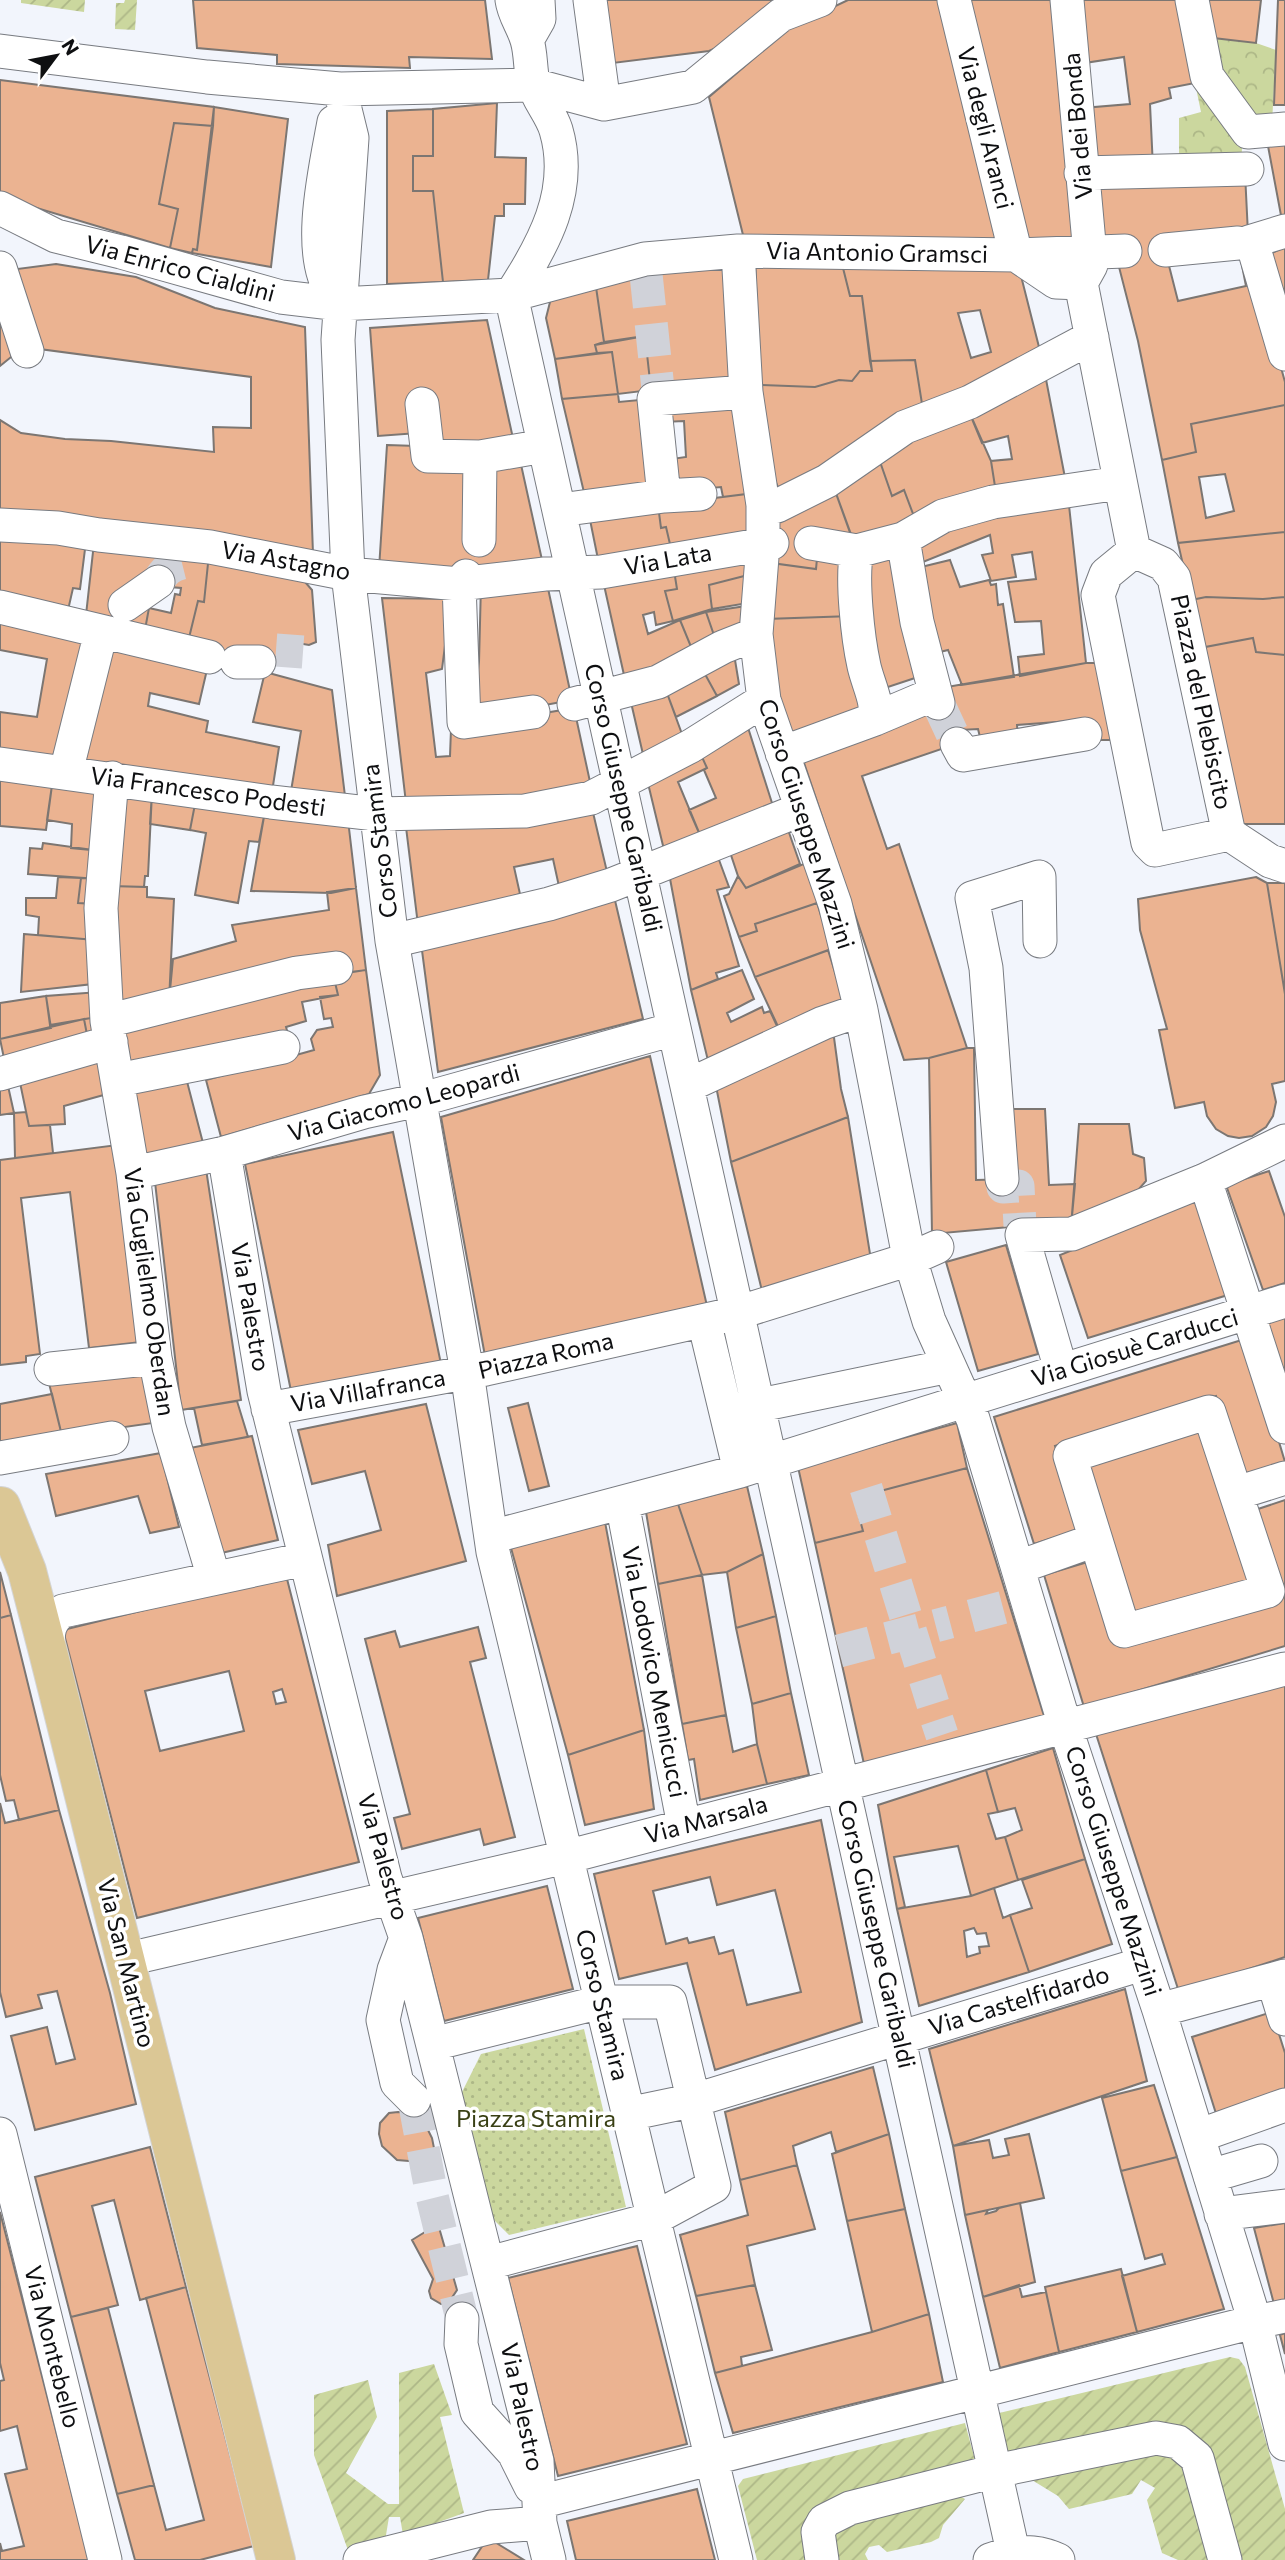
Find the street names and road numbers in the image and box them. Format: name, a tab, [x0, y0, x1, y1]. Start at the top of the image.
street label: Via degli Aranci	[952, 43, 1021, 212]
street label: Via dei Bonda	[1056, 52, 1097, 201]
street label: Via Enrico Cialdini	[82, 228, 279, 307]
street label: Via Antonio Gramsci	[766, 235, 988, 268]
street label: Via Astagno	[219, 534, 353, 585]
street label: Via Lata	[622, 537, 714, 580]
street label: Piazza del Plebiscito	[1166, 591, 1239, 812]
street label: Corso Giuseppe Garibaldi	[579, 660, 670, 935]
street label: Corso Giuseppe Mazzini	[753, 695, 862, 952]
street label: Via Francesco Podesti	[89, 760, 328, 821]
street label: Corso Stamira	[355, 762, 402, 920]
street label: Via Giacomo Leopardi	[284, 1057, 523, 1146]
street label: Via Guglielmo Oberdan	[119, 1166, 182, 1418]
street label: Via Palestro	[226, 1240, 277, 1373]
street label: Via Giosuè Carducci	[1028, 1301, 1241, 1392]
street label: Piazza Roma	[475, 1325, 616, 1384]
street label: Via Villafranca	[288, 1362, 447, 1417]
street label: Via Lodovico Menicucci	[617, 1543, 694, 1800]
street label: Corso Giuseppe Mazzini	[1060, 1742, 1169, 1999]
street label: Via Marsala	[641, 1788, 770, 1849]
street label: Via Palestro	[353, 1790, 416, 1923]
street label: Corso Giuseppe Garibaldi	[832, 1796, 923, 2071]
street label: Via San Martino	[92, 1875, 163, 2050]
street label: Corso Stamira	[571, 1926, 636, 2083]
street label: Via Castelfidardo	[925, 1958, 1112, 2041]
street label: Via Montebello	[19, 2262, 88, 2431]
street label: Via Palestro	[496, 2340, 551, 2473]

